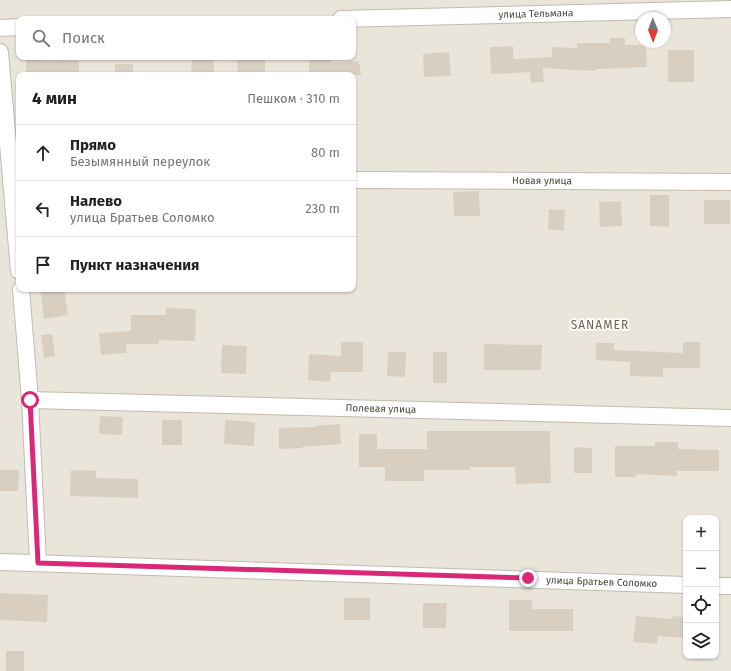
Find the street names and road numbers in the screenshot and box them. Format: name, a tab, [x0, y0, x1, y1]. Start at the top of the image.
street label: улица Тельмана	[498, 7, 574, 21]
street label: Новая улица	[512, 175, 572, 187]
street label: Полевая улица	[345, 402, 416, 416]
street label: улица Братьев Соломко	[546, 574, 658, 590]

